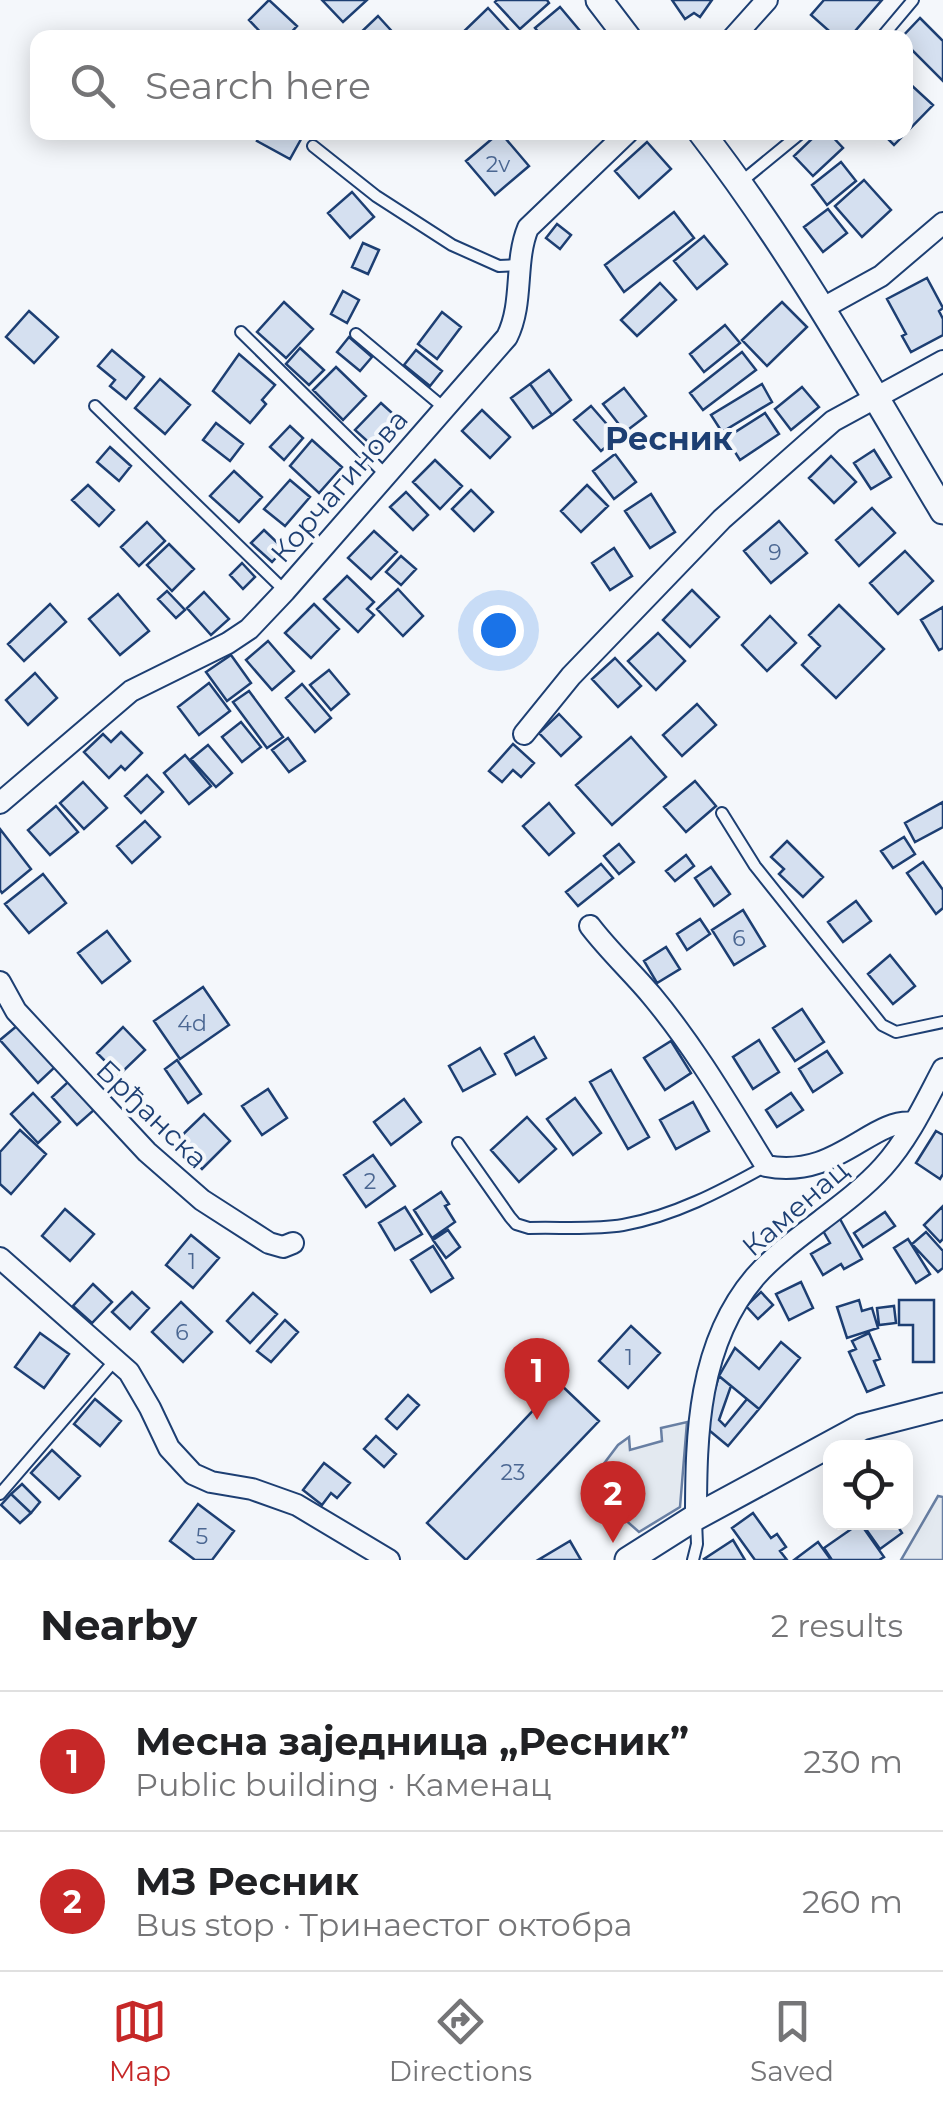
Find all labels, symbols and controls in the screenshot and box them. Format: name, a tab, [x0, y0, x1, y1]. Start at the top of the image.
search box	[30, 30, 913, 140]
icon: search	[65, 58, 120, 113]
text: Search here	[145, 62, 371, 109]
house number: 2v	[486, 151, 510, 178]
street label: Корчагинова	[263, 403, 415, 569]
district label: Ресник	[605, 419, 733, 458]
house number: 9	[768, 539, 782, 566]
your location	[473, 605, 524, 656]
house number: 6	[732, 925, 746, 952]
house number: 4d	[177, 1010, 207, 1037]
street label: Брђанска	[89, 1053, 215, 1175]
street label: Каменац	[735, 1153, 855, 1263]
house number: 2	[364, 1168, 376, 1195]
house number: 1	[188, 1248, 196, 1275]
house number: 6	[175, 1319, 189, 1346]
pin: 1	[504, 1338, 570, 1420]
house number: 1	[625, 1344, 633, 1371]
map controls	[823, 1440, 913, 1530]
button: locate	[823, 1440, 913, 1530]
house number: 23	[501, 1459, 525, 1486]
pin: 2	[580, 1460, 646, 1543]
house number: 5	[196, 1523, 208, 1550]
text: Nearby	[40, 1599, 197, 1651]
text: 2 results	[771, 1606, 903, 1645]
text: Месна заједница „Ресник”	[135, 1718, 689, 1765]
text: 1	[66, 1742, 79, 1781]
text: 230 m	[803, 1742, 903, 1781]
text: Public building · Каменац	[135, 1765, 552, 1804]
text: МЗ Ресник	[135, 1858, 359, 1905]
text: 2	[63, 1882, 82, 1921]
text: 260 m	[802, 1882, 903, 1921]
text: Bus stop · Тринаестог октобра	[135, 1905, 633, 1944]
tab: Map	[109, 1994, 171, 2088]
tab: Directions	[389, 1994, 532, 2088]
tab: Saved	[750, 1994, 834, 2088]

